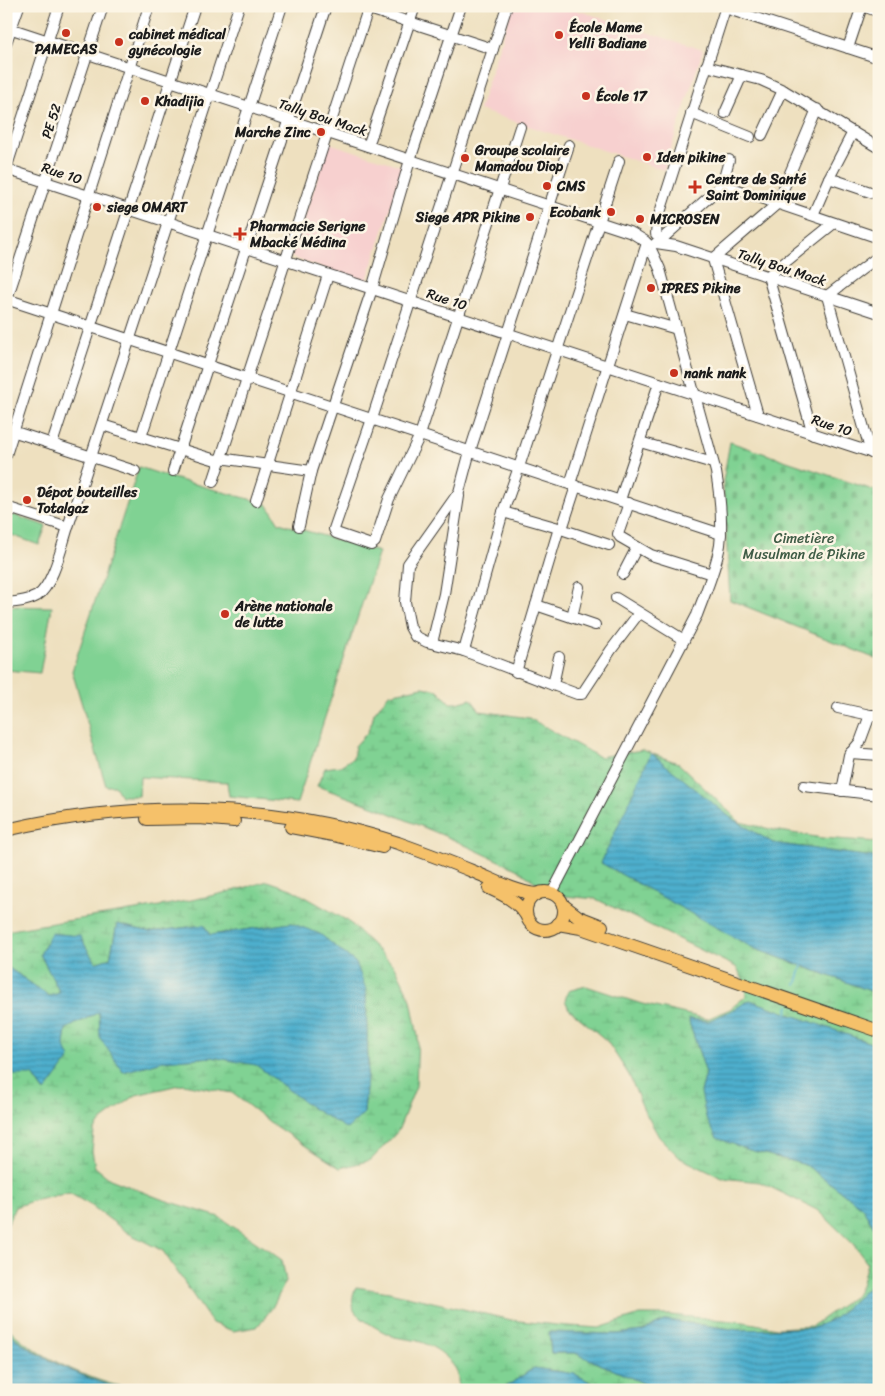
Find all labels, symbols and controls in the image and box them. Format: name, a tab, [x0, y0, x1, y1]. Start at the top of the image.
place label: École Mame Yelli Badiane	[569, 15, 647, 56]
place label: cabinet médical gynécologie	[127, 22, 227, 63]
marker: PAMECAS	[60, 27, 72, 39]
marker: École Mame Yelli Badiane	[553, 29, 565, 41]
marker: cabinet médical gynécologie	[113, 36, 125, 48]
place label: PAMECAS	[35, 37, 97, 62]
place label: École 17	[596, 84, 648, 109]
place label: Khadijia	[154, 89, 204, 114]
marker: École 17	[580, 90, 592, 102]
street label: Tally Bou Mack	[275, 91, 371, 144]
marker: Khadijia	[139, 95, 151, 107]
street label: PE 52	[34, 100, 69, 142]
place label: Marche Zinc	[234, 120, 311, 145]
marker: Marche Zinc	[315, 126, 327, 138]
place label: Groupe scolaire Mamadou Diop	[474, 138, 570, 179]
place label: Iden pikine	[656, 145, 726, 170]
marker: Iden pikine	[641, 151, 653, 163]
marker: Groupe scolaire Mamadou Diop	[459, 152, 471, 164]
street label: Rue 10	[38, 155, 86, 192]
place label: Centre de Santé Saint Dominique	[705, 167, 807, 208]
place label: CMS	[556, 174, 586, 199]
marker: CMS	[541, 180, 553, 192]
marker: Centre de Santé Saint Dominique	[688, 180, 702, 194]
place label: siege OMART	[106, 195, 188, 220]
place label: Ecobank	[550, 200, 602, 225]
marker: siege OMART	[91, 201, 103, 213]
place label: Siege APR Pikine	[414, 205, 520, 230]
marker: Ecobank	[605, 206, 617, 218]
place label: MICROSEN	[649, 207, 720, 232]
marker: Siege APR Pikine	[524, 211, 536, 223]
marker: MICROSEN	[634, 213, 646, 225]
place label: Pharmacie Serigne Mbacké Médina	[249, 214, 366, 255]
marker: Pharmacie Serigne Mbacké Médina	[234, 228, 246, 240]
street label: Tally Bou Mack	[734, 241, 830, 294]
place label: IPRES Pikine	[660, 276, 741, 301]
street label: Rue 10	[423, 281, 471, 318]
marker: IPRES Pikine	[645, 282, 657, 294]
place label: nank nank	[683, 361, 747, 386]
marker: nank nank	[668, 367, 680, 379]
street label: Rue 10	[808, 407, 856, 444]
place label: Dépot bouteilles Totalgaz	[37, 480, 138, 521]
marker: Dépot bouteilles Totalgaz	[21, 494, 33, 506]
park label: Cimetière Musulman de Pikine	[743, 526, 865, 567]
place label: Arène nationale de lutte	[234, 594, 333, 635]
marker: Arène nationale de lutte	[219, 608, 231, 620]

